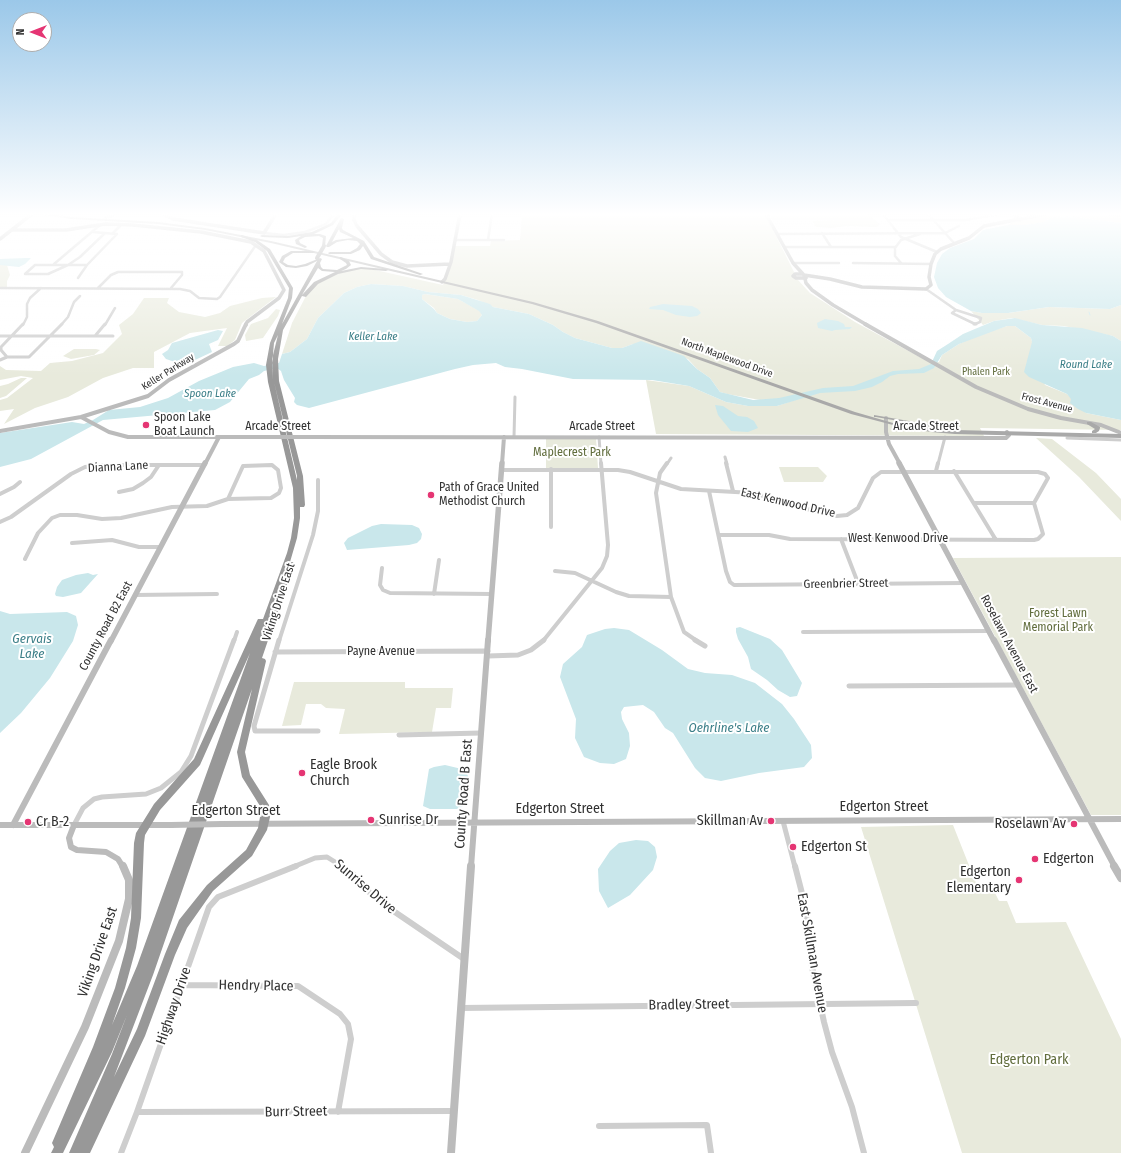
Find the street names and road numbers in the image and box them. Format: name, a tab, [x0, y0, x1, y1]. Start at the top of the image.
street label: North Maplewood Drive	[680, 336, 774, 380]
street label: Keller Parkway	[140, 351, 196, 393]
street label: Frost Avenue	[1020, 390, 1074, 416]
street label: Arcade Street	[245, 420, 311, 434]
street label: Arcade Street	[569, 420, 635, 434]
street label: Arcade Street	[893, 420, 959, 434]
street label: Dianna Lane	[87, 458, 149, 476]
street label: East Kenwood Drive	[739, 485, 837, 521]
street label: West Kenwood Drive	[848, 532, 948, 546]
street label: Viking Drive East	[260, 561, 298, 643]
street label: Greenbrier Street	[803, 576, 889, 592]
street label: County Road B2 East	[76, 579, 136, 673]
street label: Roselawn Avenue East	[977, 593, 1041, 695]
street label: Payne Avenue	[347, 645, 415, 659]
street label: County Road B East	[452, 739, 476, 849]
street label: Edgerton Street	[840, 799, 928, 815]
street label: Edgerton Street	[516, 801, 604, 817]
street label: Edgerton Street	[192, 803, 280, 819]
street label: Sunrise Drive	[331, 856, 399, 918]
street label: East Skillman Avenue	[793, 892, 831, 1014]
street label: Viking Drive East	[75, 905, 121, 999]
street label: Highway Drive	[153, 965, 195, 1047]
street label: Hendry Place	[218, 977, 294, 995]
street label: Bradley Street	[648, 996, 730, 1014]
street label: Burr Street	[265, 1103, 327, 1121]

